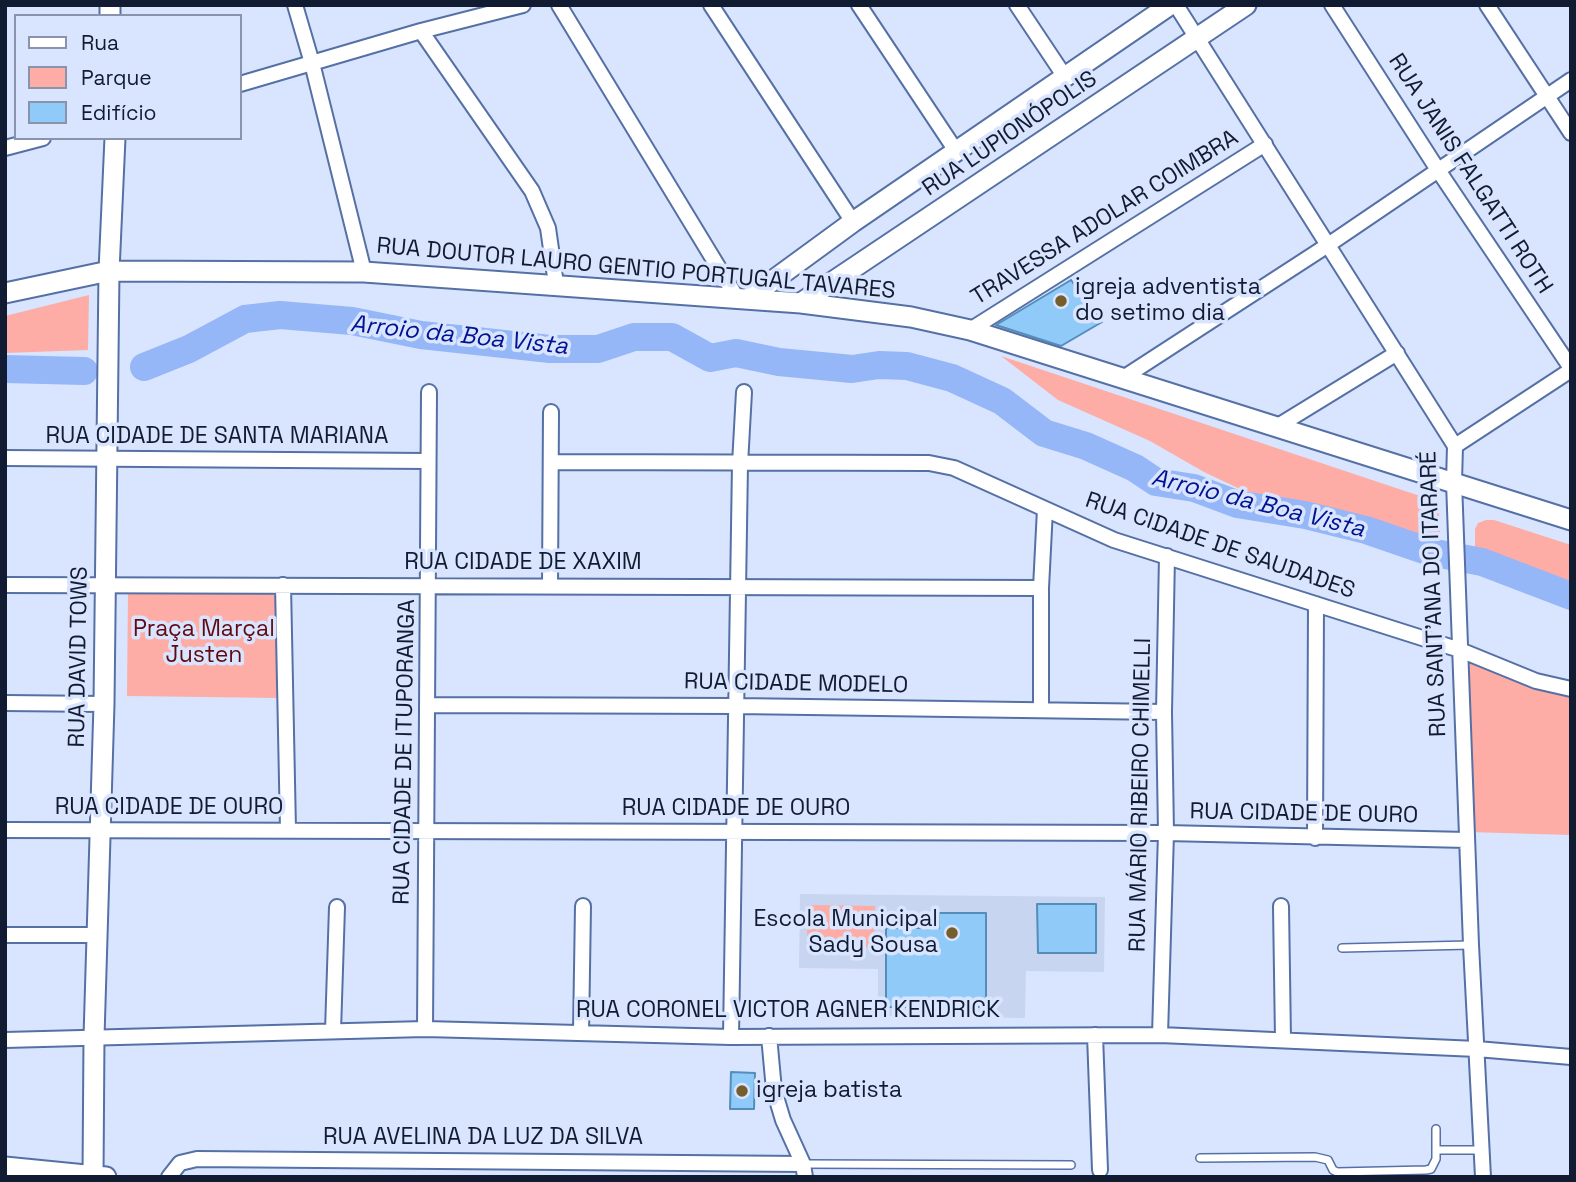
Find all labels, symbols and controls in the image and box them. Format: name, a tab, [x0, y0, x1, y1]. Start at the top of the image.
legend	[14, 14, 242, 140]
text: Rua	[81, 29, 119, 56]
street label: RUA JANIS FALGATTI ROTH	[1382, 49, 1558, 299]
text: Parque	[81, 64, 152, 91]
street label: RUA LUPIONÓPOLIS	[918, 65, 1102, 203]
text: Edifício	[81, 99, 157, 126]
street label: TRAVESSA ADOLAR COIMBRA	[966, 124, 1244, 312]
street label: RUA DOUTOR LAURO GENTIO PORTUGAL TAVARES	[375, 233, 897, 305]
place label: igreja adventista do setimo dia	[1075, 274, 1261, 328]
marker: igreja adventista do setimo dia	[1053, 293, 1069, 309]
water label: Arroio da Boa Vista	[349, 310, 569, 362]
street label: RUA CIDADE DE SANTA MARIANA	[46, 423, 388, 451]
street label: RUA SANT'ANA DO ITARARÉ	[1415, 451, 1453, 737]
water label: Arroio da Boa Vista	[1149, 464, 1367, 544]
street label: RUA CIDADE DE SAUDADES	[1082, 487, 1358, 605]
street label: RUA CIDADE DE XAXIM	[404, 549, 642, 577]
street label: RUA DAVID TOWS	[64, 566, 94, 748]
street label: RUA CIDADE DE ITUPORANGA	[389, 599, 421, 905]
park label: Praça Marçal Justen	[133, 616, 275, 670]
street label: RUA MÁRIO RIBEIRO CHIMELLI	[1124, 638, 1158, 952]
street label: RUA CIDADE MODELO	[684, 668, 908, 700]
street label: RUA CIDADE DE OURO	[55, 794, 283, 822]
street label: RUA CIDADE DE OURO	[622, 795, 850, 823]
street label: RUA CIDADE DE OURO	[1189, 798, 1419, 830]
place label: Escola Municipal Sady Sousa	[753, 906, 938, 960]
marker: Escola Municipal Sady Sousa	[944, 925, 960, 941]
street label: RUA CORONEL VICTOR AGNER KENDRICK	[576, 997, 1000, 1025]
place label: igreja batista	[756, 1077, 902, 1105]
marker: igreja batista	[734, 1083, 750, 1099]
street label: RUA AVELINA DA LUZ DA SILVA	[323, 1124, 643, 1152]

